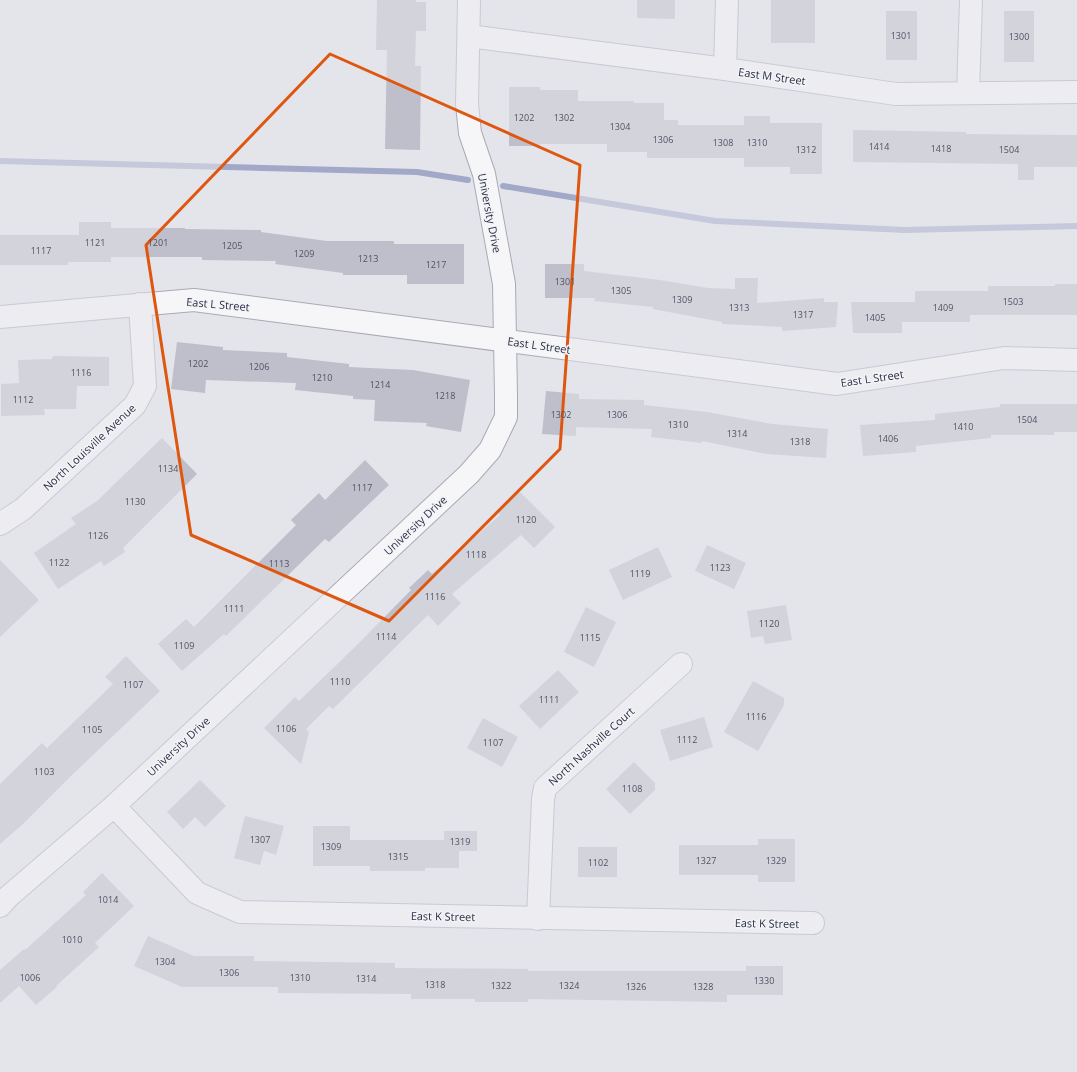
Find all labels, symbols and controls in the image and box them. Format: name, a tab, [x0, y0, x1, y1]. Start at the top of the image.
house number: 1301	[891, 29, 911, 42]
house number: 1300	[1009, 30, 1029, 43]
street label: East M Street	[737, 64, 807, 88]
house number: 1202	[514, 111, 534, 124]
house number: 1302	[554, 111, 574, 124]
house number: 1304	[610, 120, 630, 133]
house number: 1306	[653, 133, 673, 146]
house number: 1308	[713, 136, 733, 149]
house number: 1310	[747, 136, 767, 149]
house number: 1414	[869, 140, 889, 153]
house number: 1418	[931, 142, 951, 155]
house number: 1312	[796, 143, 816, 156]
house number: 1504	[999, 143, 1019, 156]
street label: University Drive	[475, 172, 505, 254]
house number: 1121	[85, 236, 105, 249]
house number: 1201	[148, 236, 168, 249]
house number: 1205	[222, 239, 242, 252]
house number: 1117	[31, 244, 51, 257]
house number: 1209	[294, 247, 314, 260]
house number: 1213	[358, 252, 378, 265]
house number: 1217	[426, 258, 446, 271]
house number: 1301	[555, 275, 575, 288]
house number: 1305	[611, 284, 631, 297]
house number: 1309	[672, 293, 692, 306]
street label: East L Street	[186, 294, 250, 314]
house number: 1503	[1003, 295, 1023, 308]
house number: 1313	[729, 301, 749, 314]
house number: 1409	[933, 301, 953, 314]
house number: 1317	[793, 308, 813, 321]
house number: 1405	[865, 311, 885, 324]
street label: East L Street	[506, 333, 572, 357]
house number: 1202	[188, 357, 208, 370]
house number: 1206	[249, 360, 269, 373]
house number: 1116	[71, 366, 91, 379]
street label: East L Street	[839, 366, 905, 390]
house number: 1210	[312, 371, 332, 384]
house number: 1214	[370, 378, 390, 391]
house number: 1218	[435, 389, 455, 402]
house number: 1112	[13, 393, 33, 406]
street label: North Louisville Avenue	[40, 400, 138, 494]
house number: 1302	[551, 408, 571, 421]
house number: 1306	[607, 408, 627, 421]
house number: 1504	[1017, 413, 1037, 426]
house number: 1310	[668, 418, 688, 431]
house number: 1410	[953, 420, 973, 433]
house number: 1314	[727, 427, 747, 440]
house number: 1406	[878, 432, 898, 445]
house number: 1318	[790, 435, 810, 448]
house number: 1134	[158, 462, 178, 475]
house number: 1117	[352, 481, 372, 494]
street label: University Drive	[380, 492, 450, 558]
house number: 1130	[125, 495, 145, 508]
house number: 1120	[516, 513, 536, 526]
house number: 1126	[88, 529, 108, 542]
house number: 1118	[466, 548, 486, 561]
house number: 1122	[49, 556, 69, 569]
house number: 1113	[269, 557, 289, 570]
house number: 1123	[710, 561, 730, 574]
house number: 1119	[630, 567, 650, 580]
house number: 1116	[425, 590, 445, 603]
house number: 1111	[224, 602, 244, 615]
house number: 1120	[759, 617, 779, 630]
house number: 1114	[376, 630, 396, 643]
house number: 1115	[580, 631, 600, 644]
house number: 1109	[174, 639, 194, 652]
house number: 1110	[330, 675, 350, 688]
house number: 1107	[123, 678, 143, 691]
house number: 1111	[539, 693, 559, 706]
street label: North Nashville Court	[545, 703, 637, 789]
house number: 1116	[746, 710, 766, 723]
street label: University Drive	[143, 713, 213, 779]
house number: 1106	[276, 722, 296, 735]
house number: 1105	[82, 723, 102, 736]
house number: 1112	[677, 733, 697, 746]
house number: 1107	[483, 736, 503, 749]
house number: 1103	[34, 765, 54, 778]
house number: 1108	[622, 782, 642, 795]
house number: 1307	[250, 833, 270, 846]
house number: 1319	[450, 835, 470, 848]
house number: 1309	[321, 840, 341, 853]
house number: 1315	[388, 850, 408, 863]
house number: 1327	[696, 854, 716, 867]
house number: 1329	[766, 854, 786, 867]
house number: 1102	[588, 856, 608, 869]
house number: 1014	[98, 893, 118, 906]
street label: East K Street	[411, 908, 475, 924]
street label: East K Street	[735, 915, 799, 931]
house number: 1010	[62, 933, 82, 946]
house number: 1304	[155, 955, 175, 968]
house number: 1306	[219, 966, 239, 979]
house number: 1006	[20, 971, 40, 984]
house number: 1310	[290, 971, 310, 984]
house number: 1314	[356, 972, 376, 985]
house number: 1330	[754, 974, 774, 987]
house number: 1318	[425, 978, 445, 991]
house number: 1322	[491, 979, 511, 992]
house number: 1324	[559, 979, 579, 992]
house number: 1326	[626, 980, 646, 993]
house number: 1328	[693, 980, 713, 993]

